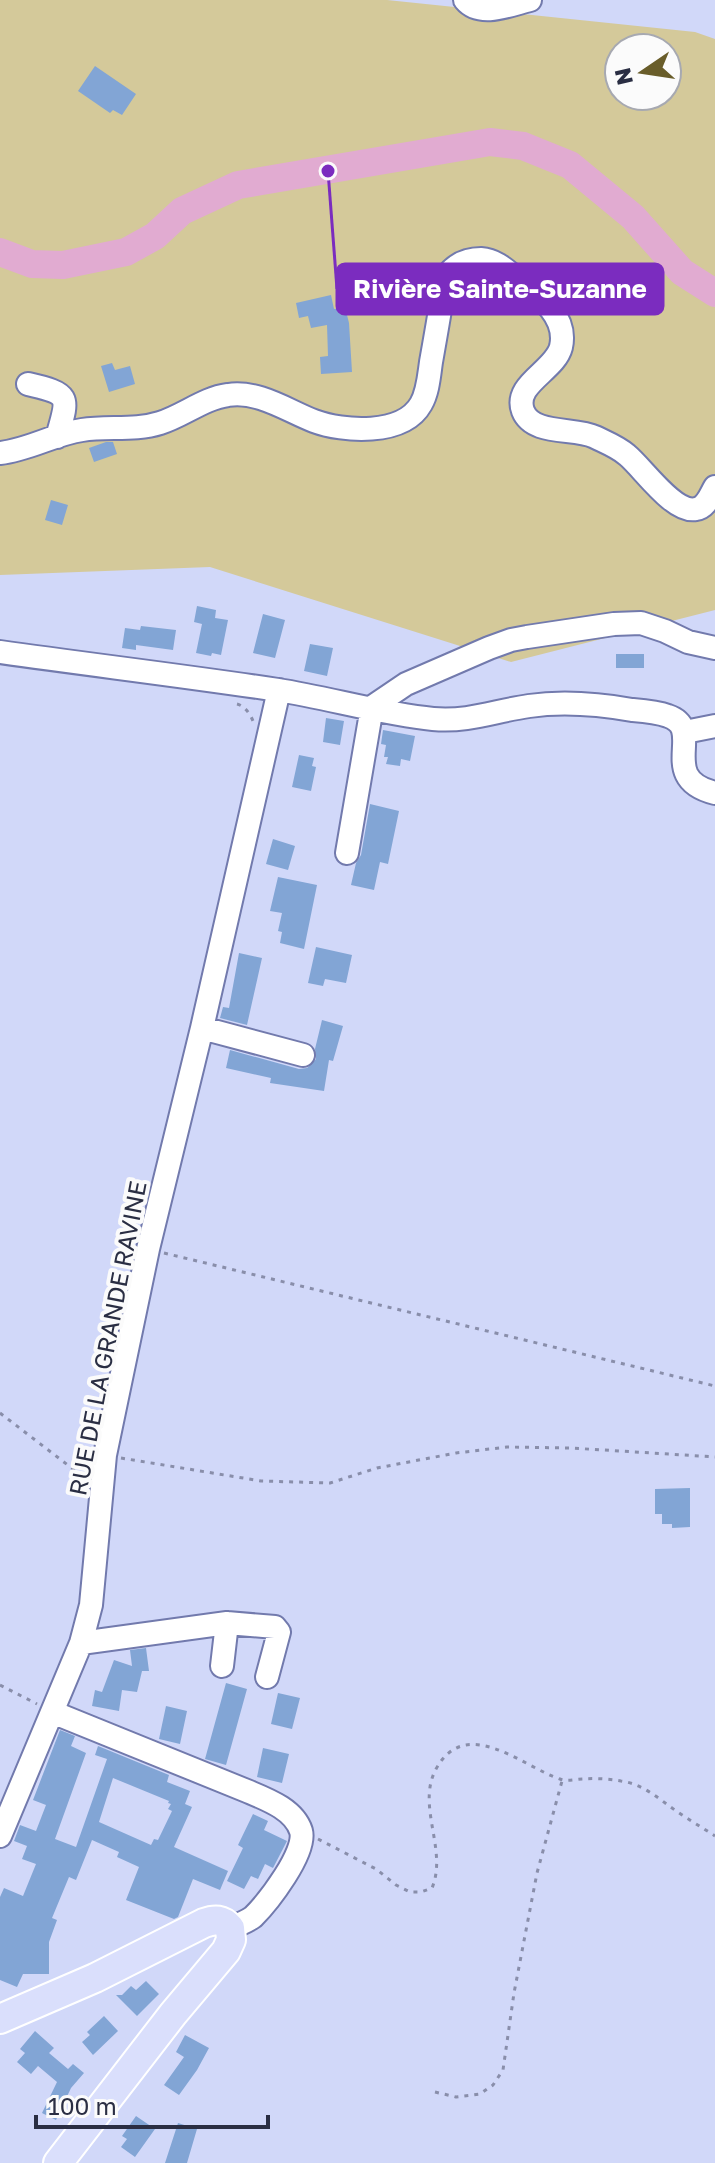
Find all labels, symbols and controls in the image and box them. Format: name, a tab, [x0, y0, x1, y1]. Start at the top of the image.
north arrow	[603, 32, 683, 112]
text: N	[608, 65, 638, 88]
callout: Rivière Sainte-Suzanne	[337, 264, 663, 314]
text: Rivière Sainte-Suzanne	[353, 273, 647, 304]
street label: RUE DE LA GRANDE RAVINE	[62, 1178, 152, 1498]
scale bar	[36, 2079, 268, 2129]
text: 100 m	[48, 2091, 117, 2120]

